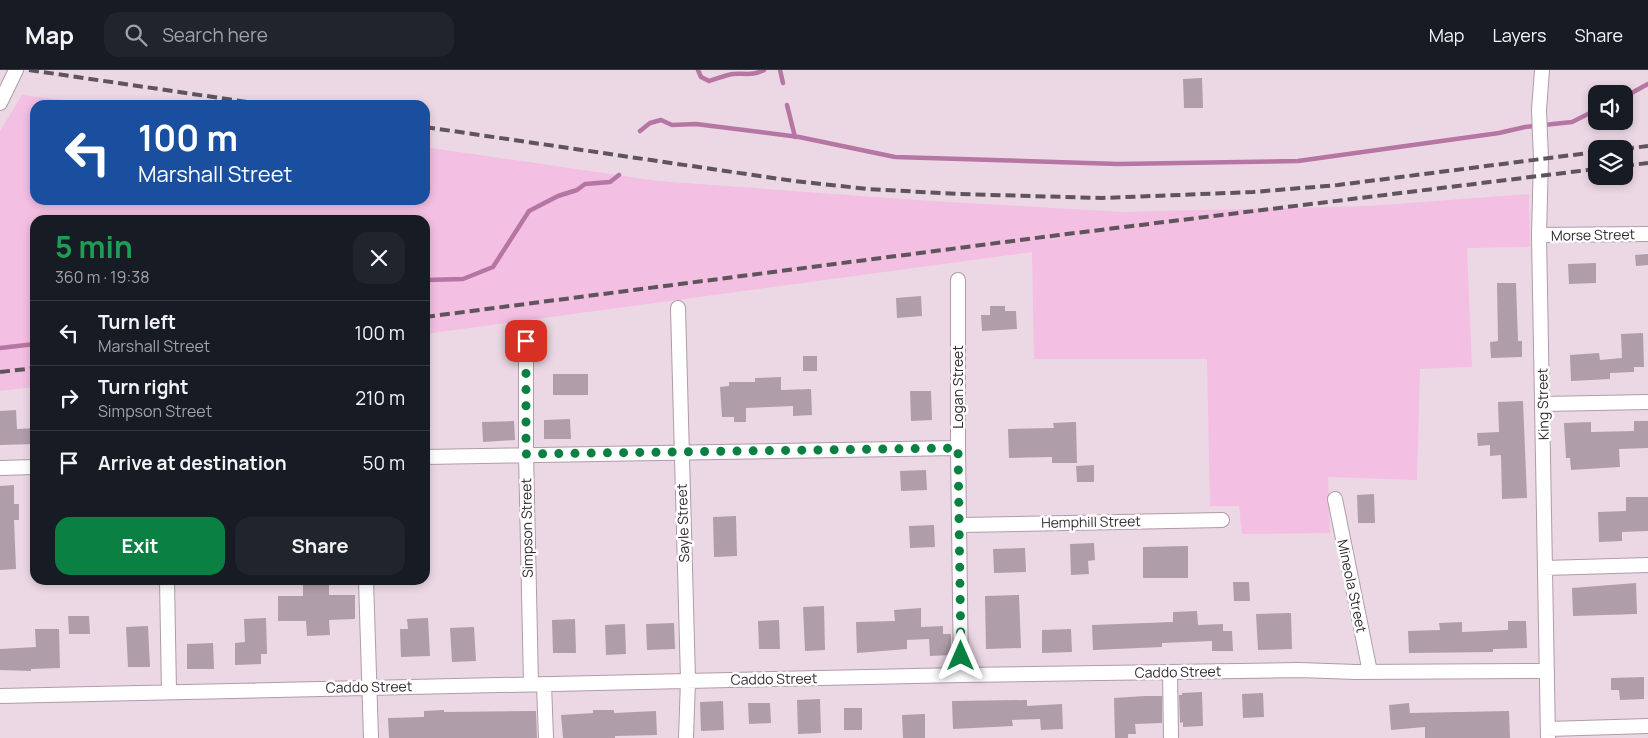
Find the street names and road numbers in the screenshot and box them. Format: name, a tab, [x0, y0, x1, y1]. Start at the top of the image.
street label: Morse Street	[1551, 224, 1636, 245]
street label: Logan Street	[948, 345, 967, 429]
street label: King Street	[1532, 367, 1553, 440]
street label: Simpson Street	[516, 478, 537, 578]
street label: Sayle Street	[672, 483, 693, 563]
street label: Hemphill Street	[1041, 511, 1141, 532]
street label: Mineola Street	[1333, 538, 1372, 635]
street label: Caddo Street	[1135, 661, 1222, 682]
street label: Caddo Street	[731, 668, 818, 689]
street label: Caddo Street	[326, 676, 413, 697]

